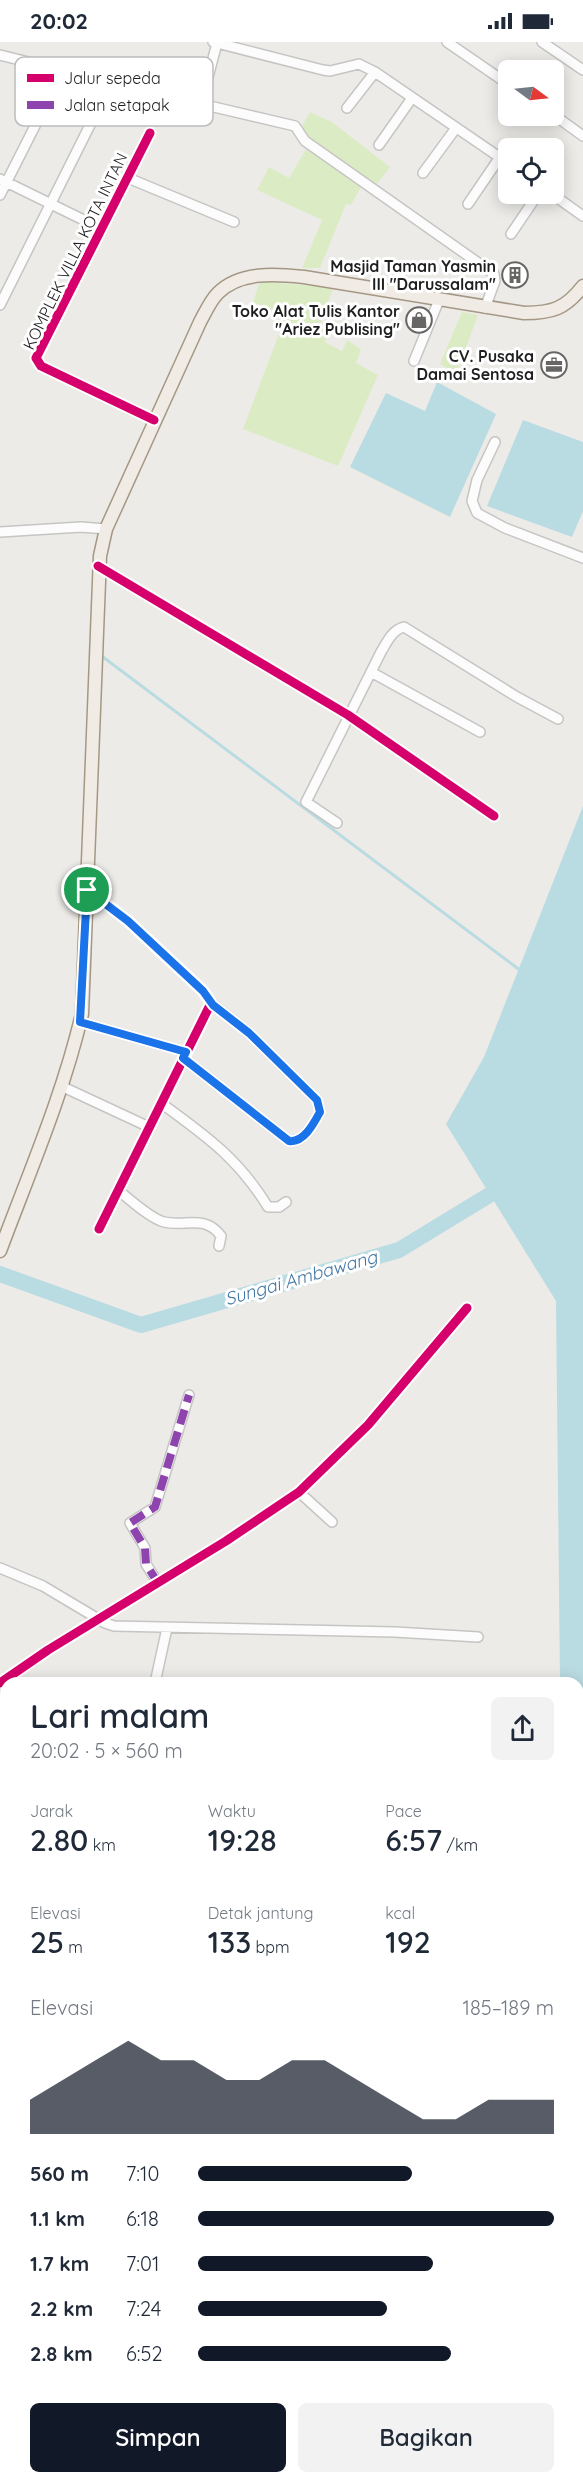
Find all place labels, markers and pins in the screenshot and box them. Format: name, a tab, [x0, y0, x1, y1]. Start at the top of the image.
place label: Masjid Taman Yasmin III "Darussalam"	[330, 256, 496, 294]
building icon: Masjid Taman Yasmin III "Darussalam"	[500, 260, 530, 290]
place label: Toko Alat Tulis Kantor "Ariez Publising"	[232, 301, 400, 339]
shop icon: Toko Alat Tulis Kantor "Ariez Publising"	[404, 305, 434, 335]
place label: CV. Pusaka Damai Sentosa	[417, 346, 534, 384]
office icon: CV. Pusaka Damai Sentosa	[539, 350, 569, 380]
pin	[61, 864, 112, 915]

